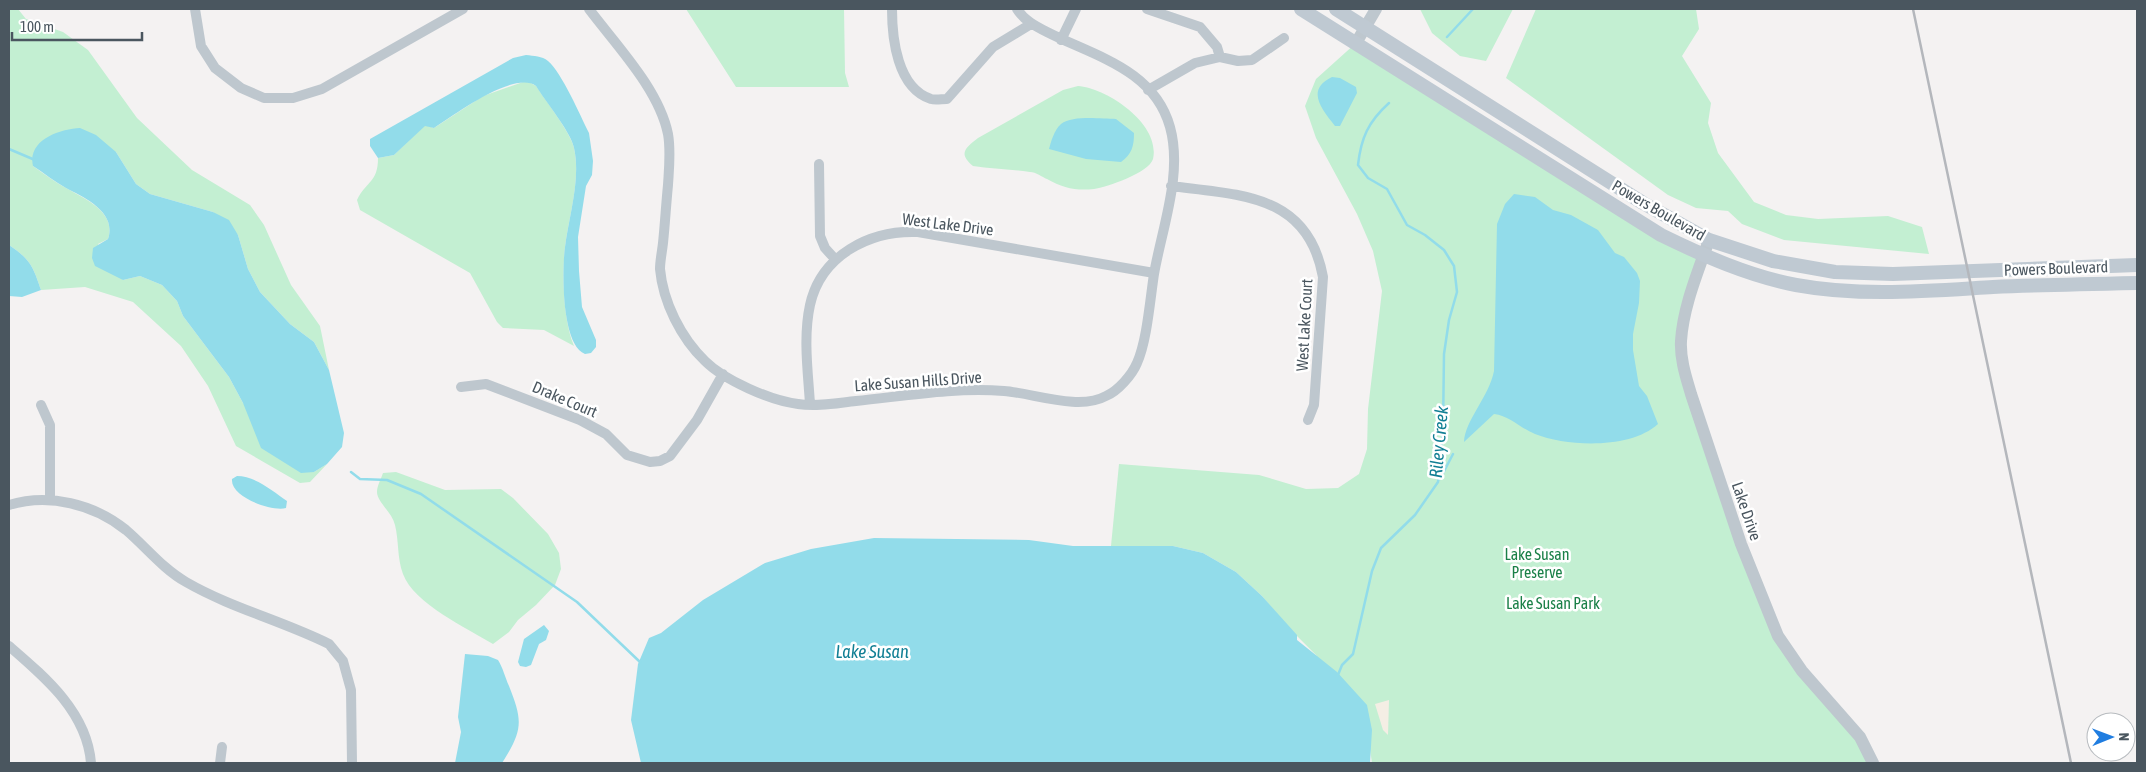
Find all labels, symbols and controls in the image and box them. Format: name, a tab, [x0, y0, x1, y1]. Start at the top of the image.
scale bar	[12, 10, 142, 42]
text: 100 m	[20, 18, 54, 35]
street label: Powers Boulevard	[1609, 176, 1709, 244]
street label: West Lake Drive	[901, 209, 995, 239]
street label: Powers Boulevard	[2003, 257, 2109, 279]
street label: West Lake Court	[1293, 278, 1315, 372]
street label: Lake Susan Hills Drive	[854, 368, 982, 394]
street label: Drake Court	[530, 377, 600, 421]
water label: Riley Creek	[1425, 404, 1452, 479]
street label: Lake Drive	[1729, 479, 1765, 543]
park label: Lake Susan Preserve	[1504, 545, 1570, 581]
park label: Lake Susan Park	[1506, 594, 1600, 612]
water label: Lake Susan	[835, 641, 909, 662]
north arrow	[2086, 712, 2136, 762]
text: N	[2116, 733, 2132, 741]

